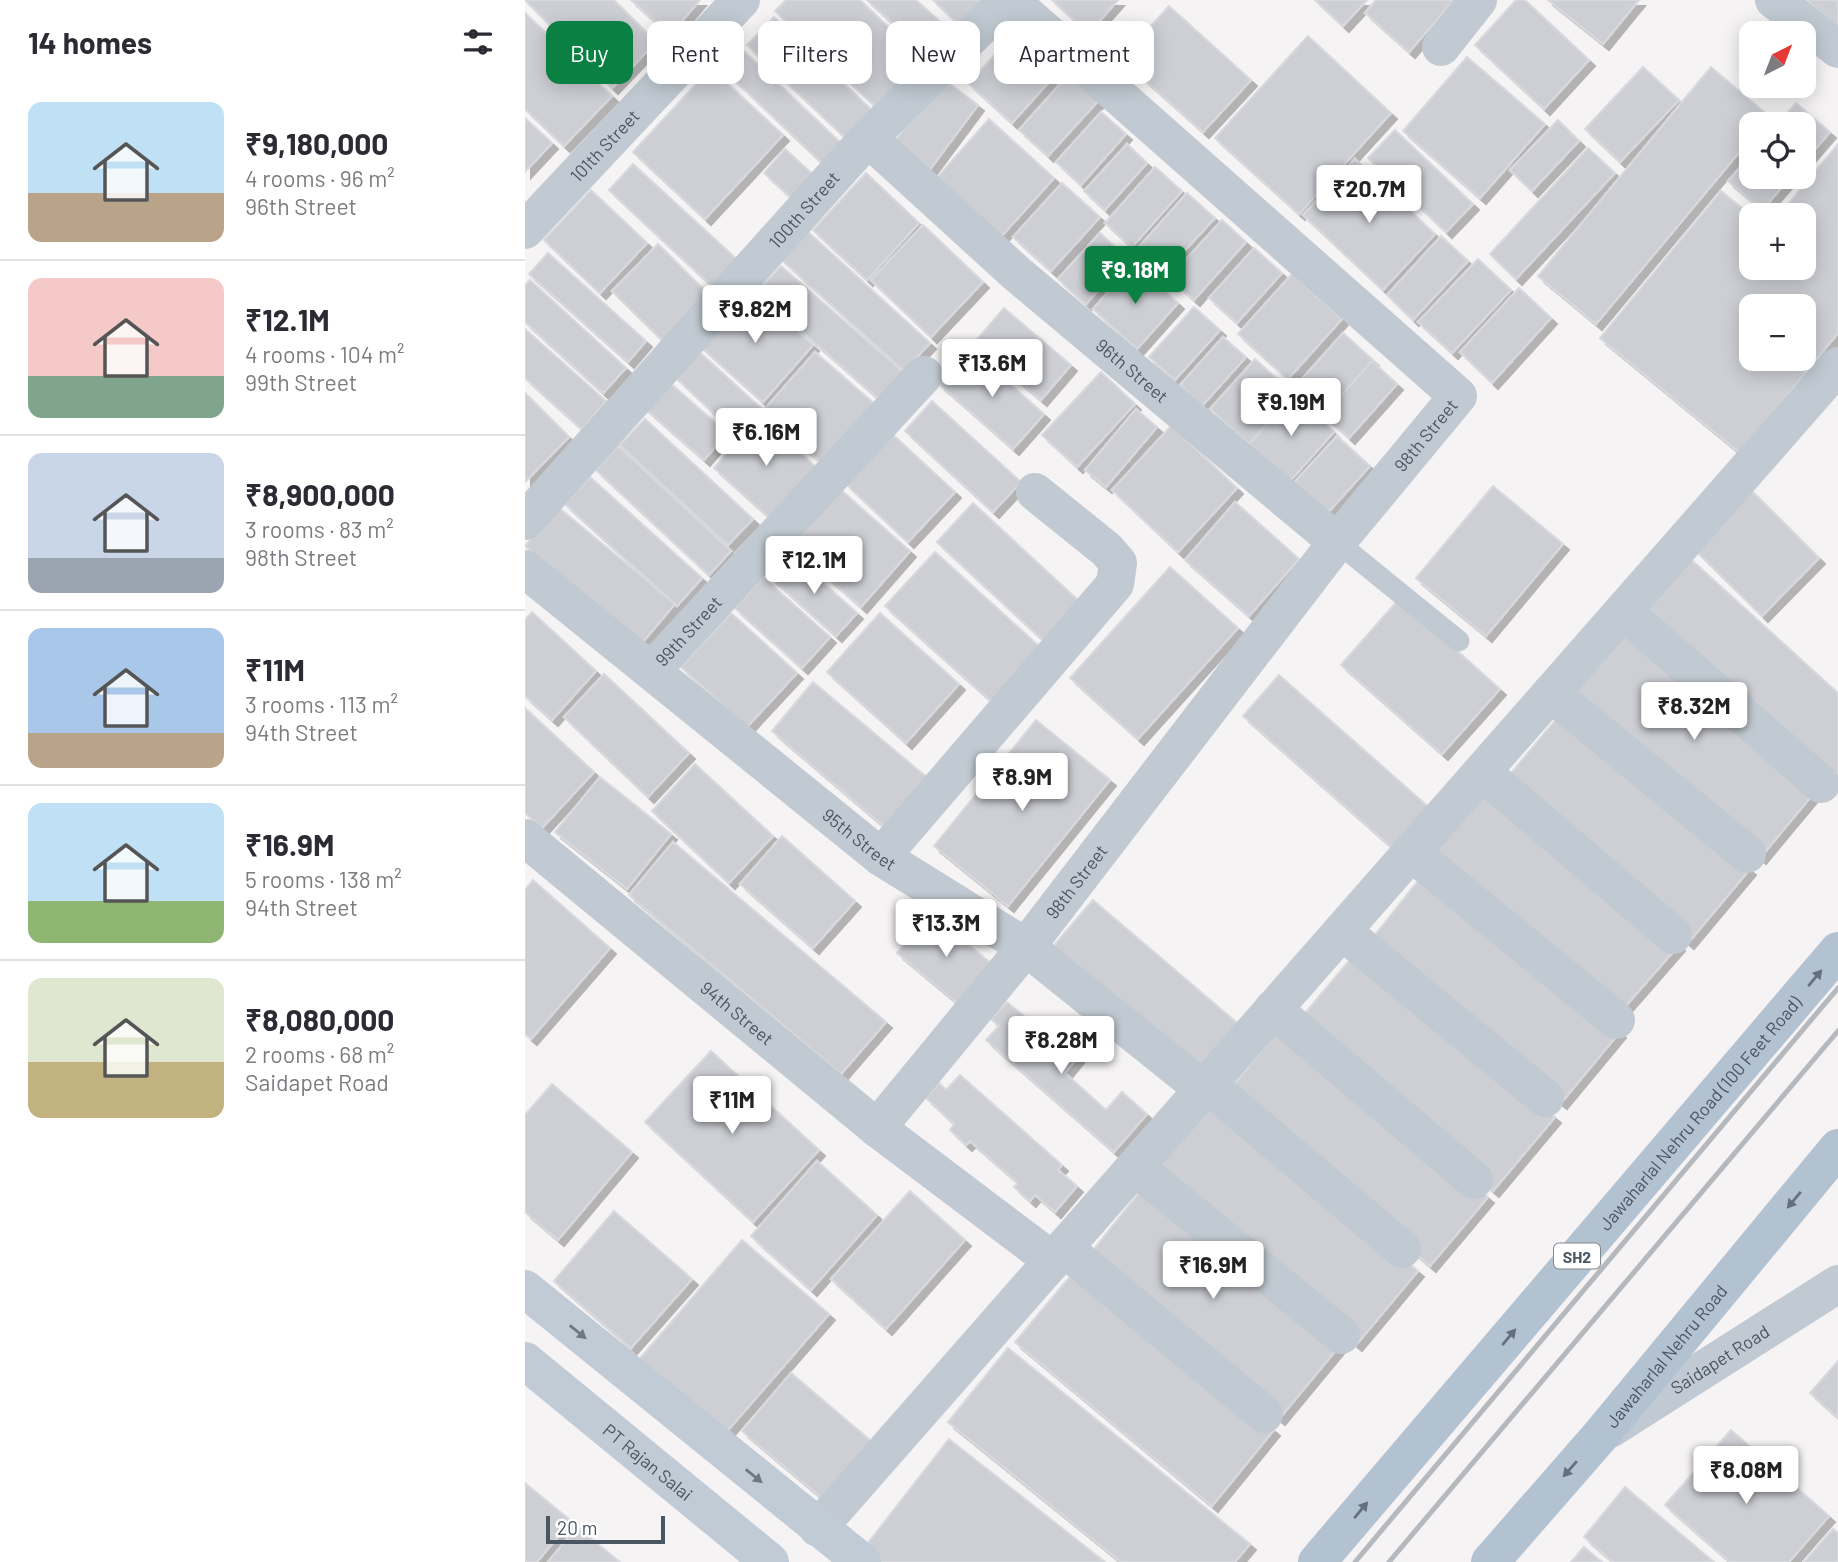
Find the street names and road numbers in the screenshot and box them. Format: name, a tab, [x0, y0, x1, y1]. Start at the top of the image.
street label: 101th Street	[565, 105, 644, 186]
street label: 100th Street	[764, 167, 844, 253]
street label: 96th Street	[1092, 334, 1173, 407]
street label: 98th Street	[1389, 394, 1462, 476]
street label: 99th Street	[650, 591, 726, 671]
street label: 95th Street	[818, 803, 900, 875]
street label: 98th Street	[1041, 840, 1112, 923]
street label: 94th Street	[696, 976, 778, 1049]
street label: Jawaharlal Nehru Road (100 Feet Road)	[1594, 991, 1806, 1235]
road number: SH2	[1554, 1244, 1600, 1268]
street label: Jawaharlal Nehru Road	[1601, 1280, 1732, 1432]
street label: Saidapet Road	[1666, 1320, 1773, 1399]
street label: PT Rajan Salai	[599, 1419, 697, 1505]

